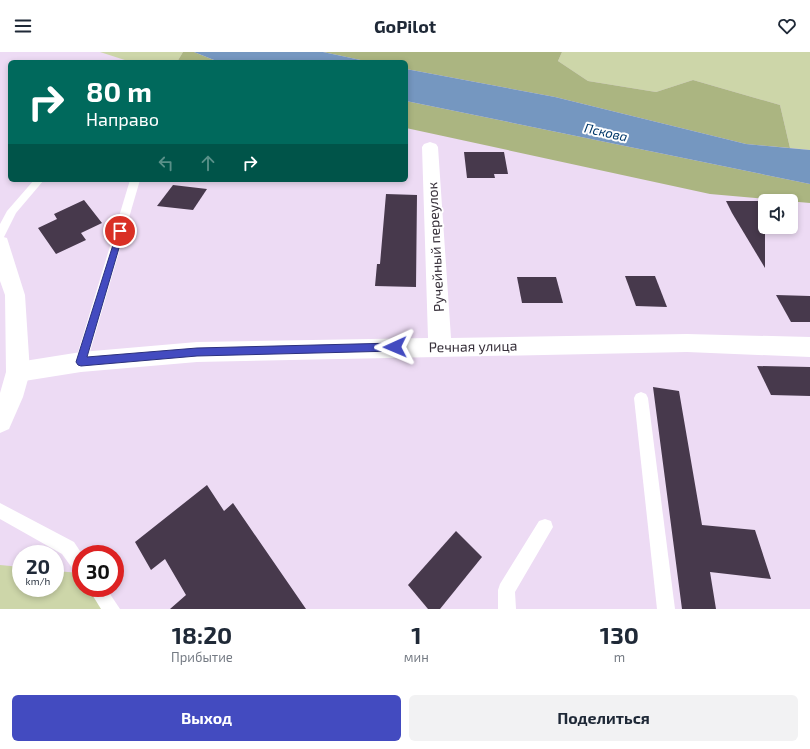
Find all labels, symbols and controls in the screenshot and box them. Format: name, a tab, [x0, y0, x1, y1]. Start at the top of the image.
icon: menu	[12, 15, 34, 37]
text: GoPilot	[374, 15, 436, 37]
icon: heart	[776, 15, 798, 37]
text: 80 m	[86, 74, 152, 108]
icon: right	[20, 76, 72, 128]
text: Направо	[86, 108, 159, 130]
water label: Пскова	[583, 119, 629, 145]
icon: left	[155, 152, 177, 174]
icon: ahead	[197, 152, 219, 174]
icon: right	[239, 152, 261, 174]
street label: Ручейный переулок	[423, 181, 447, 312]
map controls	[758, 194, 798, 234]
button: sound	[758, 194, 798, 234]
pin	[103, 214, 137, 248]
icon: arrive	[109, 220, 131, 242]
position arrow	[374, 326, 416, 368]
street label: Речная улица	[428, 337, 518, 355]
speed limit sign: 30	[72, 545, 124, 597]
text: 20	[26, 554, 50, 578]
text: km/h	[26, 575, 50, 587]
text: 18:20	[172, 620, 232, 649]
text: 1	[411, 620, 422, 649]
text: 130	[600, 620, 639, 649]
text: Прибытие	[171, 649, 233, 665]
text: мин	[404, 649, 429, 665]
text: m	[614, 649, 625, 665]
button: Выход	[12, 695, 401, 741]
button: Поделиться	[409, 695, 798, 741]

